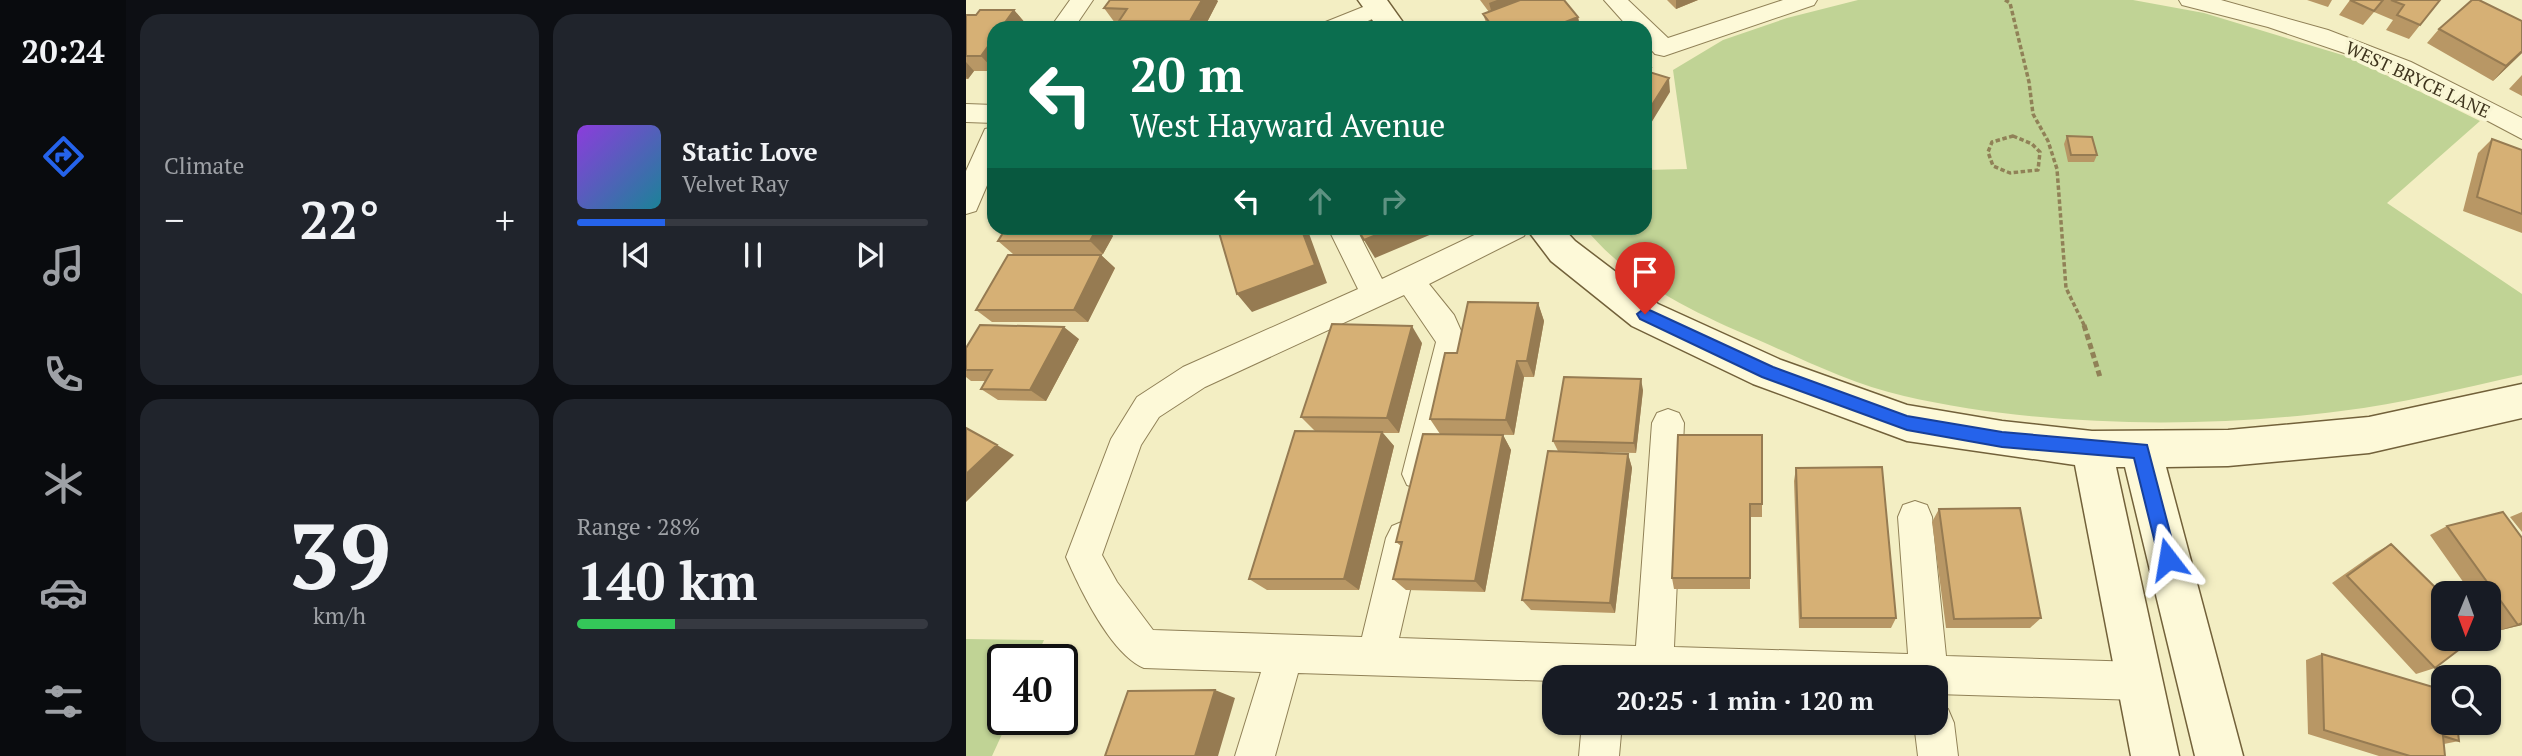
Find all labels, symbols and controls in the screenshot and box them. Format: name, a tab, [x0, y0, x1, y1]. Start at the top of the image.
text: 20:24	[21, 30, 105, 72]
street label: WEST BRYCE LANE	[2342, 35, 2494, 123]
text: 20 m	[1130, 41, 1244, 106]
icon: left	[1015, 49, 1106, 140]
text: West Hayward Avenue	[1130, 104, 1445, 146]
icon: directions	[39, 132, 88, 181]
text: Static Love	[682, 134, 818, 168]
text: Climate	[164, 150, 244, 181]
text: Velvet Ray	[682, 168, 789, 199]
icon: left	[1228, 182, 1266, 220]
icon: ahead	[1301, 182, 1339, 220]
icon: right	[1374, 182, 1412, 220]
text: 22°	[299, 185, 380, 254]
text: −	[164, 195, 184, 245]
text: +	[495, 195, 515, 245]
icon: previous	[617, 236, 655, 274]
icon: pause	[734, 236, 772, 274]
icon: next	[851, 236, 889, 274]
icon: music	[39, 241, 88, 290]
pin	[1615, 242, 1675, 314]
icon: arrive	[1626, 253, 1664, 291]
icon: phone	[39, 350, 88, 399]
icon: climate	[39, 459, 88, 508]
text: 39	[288, 494, 391, 615]
text: Range · 28%	[577, 511, 700, 542]
position arrow	[2131, 522, 2205, 596]
text: 140 km	[577, 546, 758, 615]
icon: car	[39, 568, 88, 617]
north arrow	[2431, 581, 2501, 651]
map controls	[2431, 581, 2501, 735]
text: km/h	[313, 600, 366, 631]
speed limit sign: 40	[987, 644, 1078, 735]
button: search	[2431, 665, 2501, 735]
icon: filters	[39, 677, 88, 726]
text: 20:25 · 1 min · 120 m	[1616, 683, 1874, 717]

